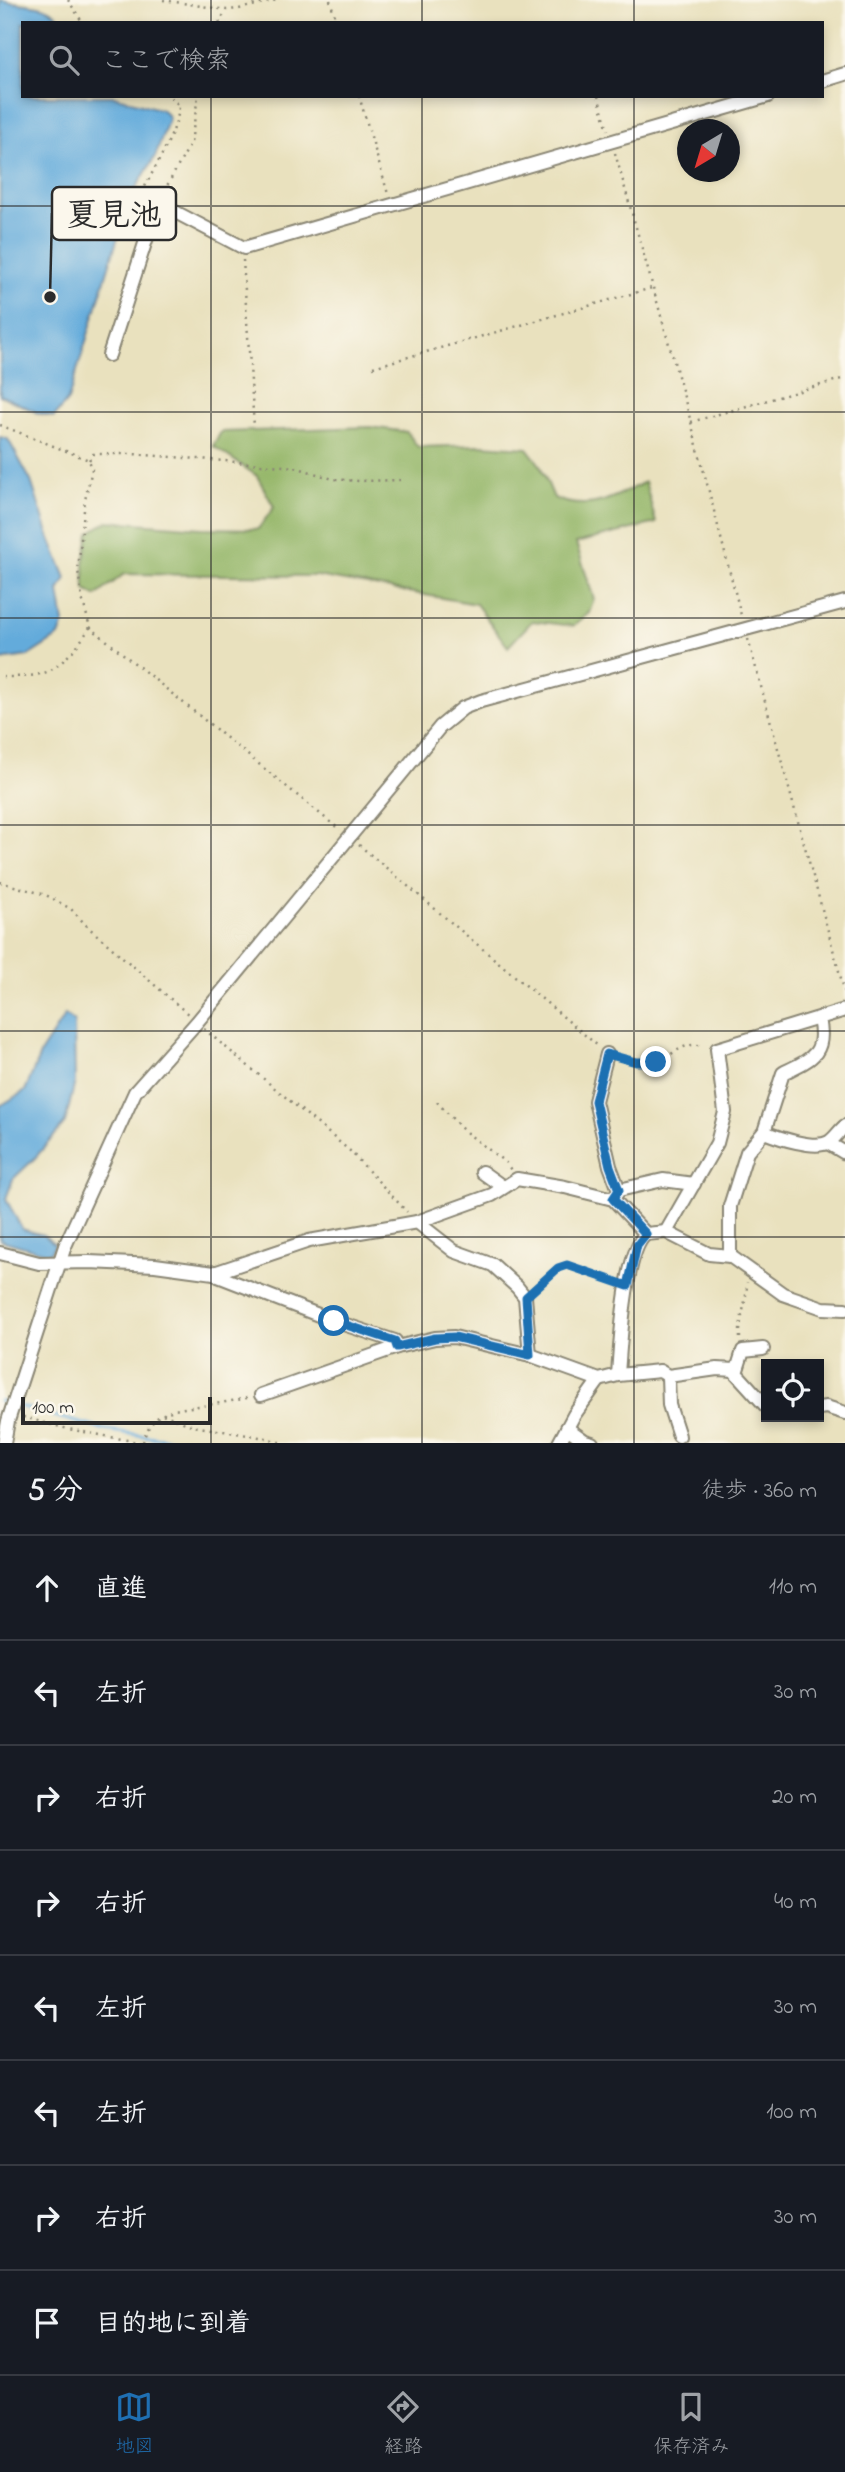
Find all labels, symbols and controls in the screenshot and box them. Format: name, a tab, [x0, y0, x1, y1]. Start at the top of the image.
search box	[21, 21, 824, 98]
icon: search	[45, 41, 83, 79]
text: ここで検索	[101, 43, 231, 81]
north arrow	[677, 119, 740, 182]
callout: 夏見池	[52, 187, 176, 240]
text: 夏見池	[66, 194, 162, 241]
route end	[640, 1046, 671, 1077]
route start	[318, 1305, 349, 1336]
map controls	[761, 1359, 824, 1422]
button: locate	[761, 1359, 824, 1422]
scale bar	[21, 1394, 212, 1426]
text: 100 m	[32, 1395, 74, 1422]
text: 5 分	[28, 1470, 83, 1514]
text: 徒歩 · 360 m	[701, 1475, 817, 1508]
icon: ahead	[28, 1569, 66, 1607]
text: 直進	[95, 1571, 147, 1609]
text: 110 m	[769, 1571, 817, 1604]
icon: left	[28, 1674, 66, 1712]
text: 左折	[95, 1676, 147, 1714]
text: 30 m	[774, 1676, 817, 1709]
icon: right	[28, 1779, 66, 1817]
text: 右折	[95, 1781, 147, 1819]
text: 20 m	[772, 1781, 817, 1814]
icon: right	[28, 1884, 66, 1922]
text: 右折	[95, 1886, 147, 1924]
text: 40 m	[774, 1886, 817, 1919]
icon: left	[28, 1989, 66, 2027]
text: 左折	[95, 1991, 147, 2029]
text: 30 m	[774, 1991, 817, 2024]
icon: left	[28, 2094, 66, 2132]
text: 左折	[95, 2096, 147, 2134]
text: 100 m	[766, 2096, 817, 2129]
icon: right	[28, 2199, 66, 2237]
text: 右折	[95, 2201, 147, 2239]
text: 30 m	[774, 2201, 817, 2234]
icon: arrive	[28, 2304, 66, 2342]
text: 目的地に到着	[95, 2306, 251, 2344]
tab: 地図	[115, 2388, 154, 2461]
tab: 経路	[384, 2388, 423, 2461]
tab: 保存済み	[653, 2388, 730, 2461]

